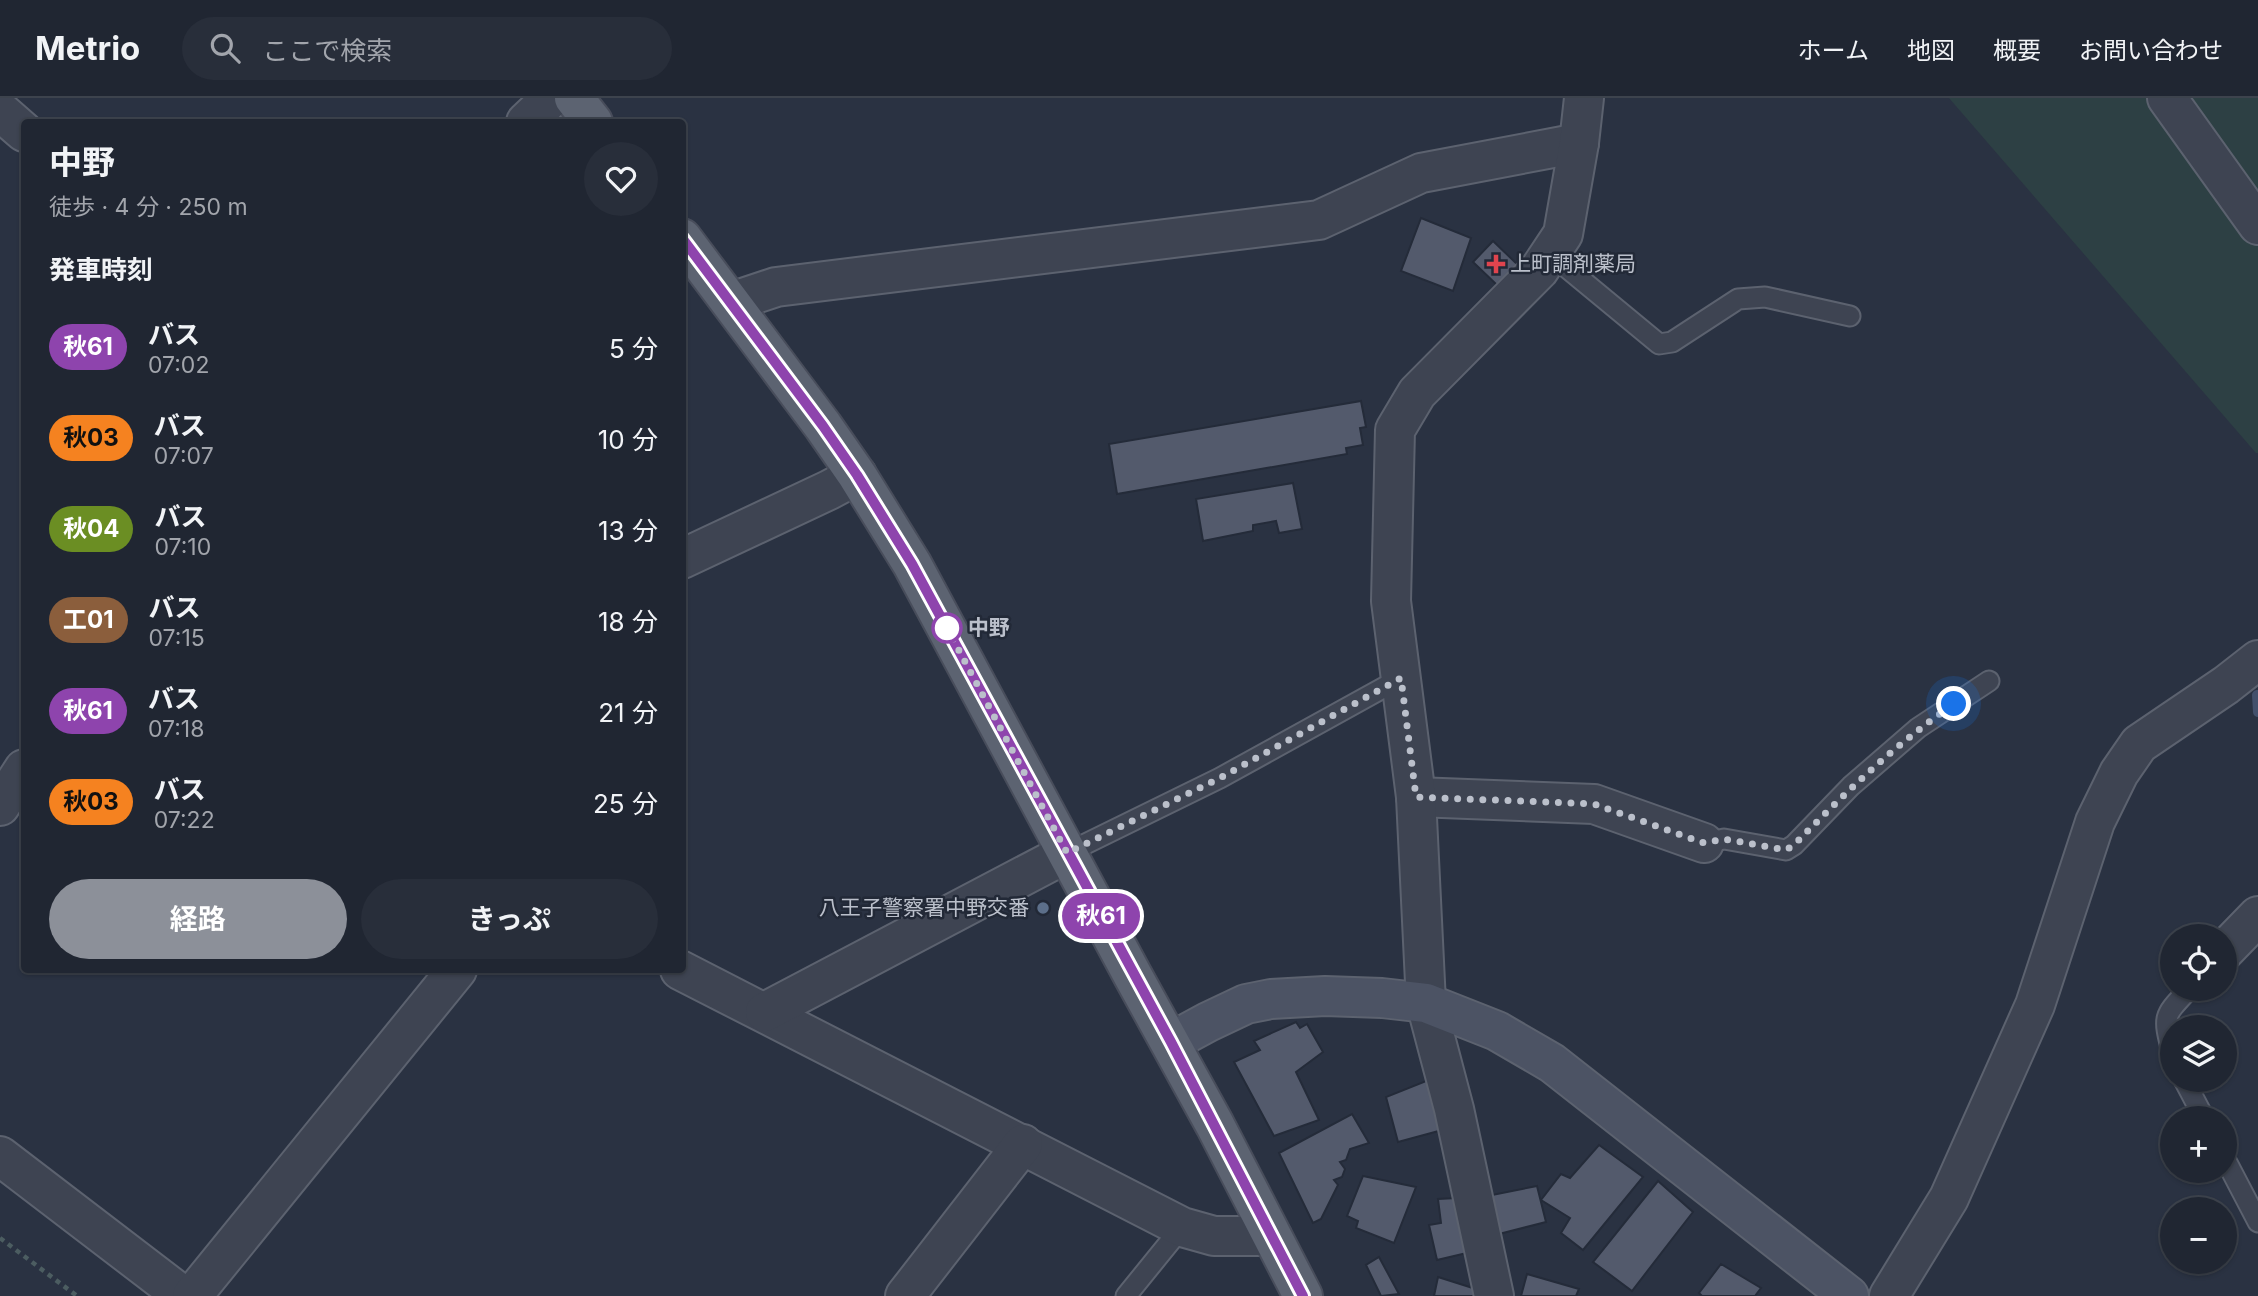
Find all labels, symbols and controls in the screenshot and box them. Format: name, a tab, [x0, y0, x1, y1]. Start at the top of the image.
search box	[182, 17, 672, 80]
text: Metrio	[35, 28, 140, 68]
icon: search	[206, 29, 244, 67]
text: ここで検索	[262, 35, 392, 66]
text: ホーム	[1798, 36, 1869, 65]
text: 地図	[1907, 36, 1955, 65]
text: 概要	[1993, 36, 2041, 65]
text: お問い合わせ	[2079, 36, 2223, 65]
text: 中野	[49, 142, 115, 182]
button: heart	[584, 142, 658, 216]
text: 徒歩 · 4 分 · 250 m	[49, 193, 248, 221]
place label: 上町調剤薬局	[1510, 251, 1636, 276]
text: 発車時刻	[49, 254, 153, 285]
marker: 上町調剤薬局	[1488, 256, 1504, 272]
text: バス	[148, 319, 200, 350]
text: 秋61	[63, 332, 113, 361]
text: 5 分	[609, 333, 658, 364]
text: 07:02	[148, 351, 209, 379]
text: バス	[154, 410, 206, 441]
text: 秋03	[63, 423, 119, 452]
text: 10 分	[598, 424, 658, 455]
text: 07:07	[154, 442, 214, 470]
text: バス	[154, 501, 206, 532]
text: 秋04	[63, 514, 119, 543]
text: 13 分	[598, 515, 658, 546]
text: 07:10	[154, 533, 211, 561]
text: バス	[149, 592, 201, 623]
text: 工01	[63, 605, 114, 634]
text: 18 分	[598, 606, 658, 637]
marker: 中野	[932, 613, 962, 643]
place label: 中野	[968, 615, 1010, 640]
text: 07:15	[149, 624, 205, 652]
text: バス	[148, 683, 200, 714]
your location	[1936, 686, 1971, 721]
text: 秋61	[63, 696, 113, 725]
text: 21 分	[598, 697, 658, 728]
text: 07:18	[148, 715, 204, 743]
text: バス	[154, 774, 206, 805]
text: 秋03	[63, 787, 119, 816]
text: 25 分	[593, 788, 658, 819]
text: 07:22	[154, 806, 215, 834]
button: 経路	[49, 879, 347, 959]
button: きっぷ	[361, 879, 658, 959]
line badge: 秋61	[1061, 893, 1141, 939]
place label: 八王子警察署中野交番	[819, 895, 1029, 920]
marker: 八王子警察署中野交番	[1035, 900, 1051, 916]
text: 秋61	[1076, 901, 1126, 930]
map controls	[2160, 924, 2237, 1274]
button: locate	[2160, 924, 2237, 1001]
button: layers	[2160, 1015, 2237, 1092]
button: +	[2160, 1106, 2237, 1183]
button: −	[2160, 1197, 2237, 1274]

